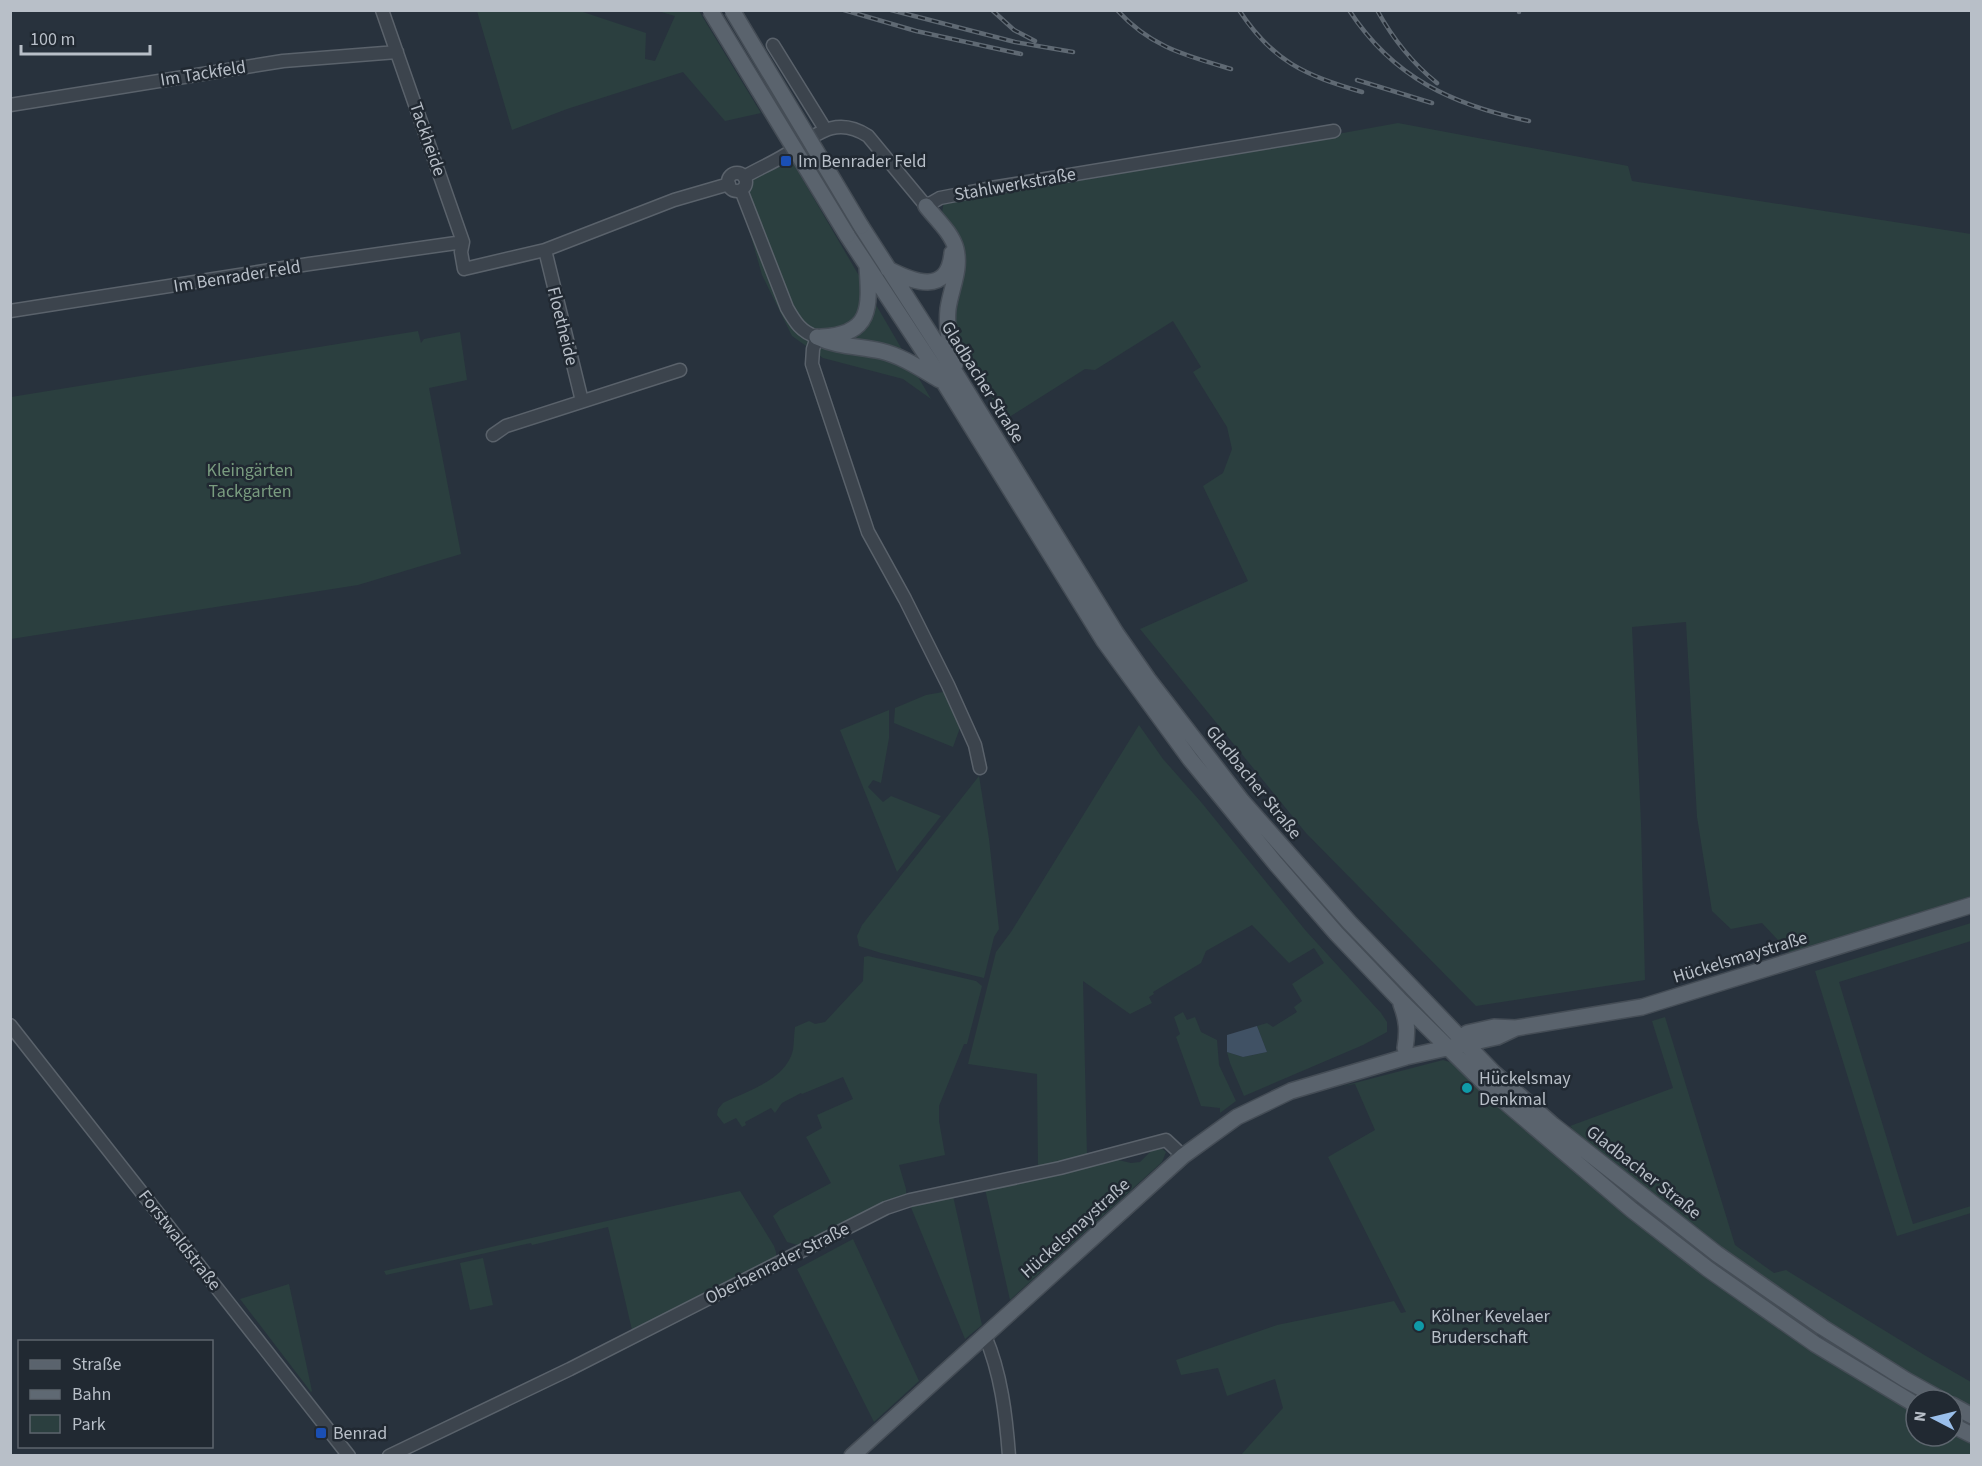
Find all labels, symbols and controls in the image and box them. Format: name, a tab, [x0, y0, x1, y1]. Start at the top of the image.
scale bar	[21, 18, 150, 56]
text: 100 m	[30, 27, 75, 52]
street label: Im Tackfeld	[158, 54, 248, 93]
street label: Tackheide	[403, 99, 452, 180]
place label: Im Benrader Feld	[798, 149, 926, 174]
marker: Im Benrader Feld	[779, 154, 793, 168]
street label: Stahlwerkstraße	[952, 162, 1078, 207]
street label: Im Benrader Feld	[172, 254, 302, 299]
street label: Floetheide	[541, 284, 584, 368]
street label: Gladbacher Straße	[935, 316, 1030, 448]
park label: Kleingärten Tackgarten	[207, 458, 293, 504]
street label: Gladbacher Straße	[1200, 720, 1307, 845]
street label: Hückelsmaystraße	[1670, 925, 1810, 990]
place label: Hückelsmay Denkmal	[1479, 1066, 1571, 1112]
marker: Hückelsmay Denkmal	[1460, 1081, 1474, 1095]
street label: Gladbacher Straße	[1581, 1120, 1707, 1225]
street label: Hückelsmaystraße	[1015, 1172, 1135, 1284]
street label: Forstwaldstraße	[132, 1185, 227, 1296]
street label: Oberbenrader Straße	[701, 1216, 854, 1311]
place label: Kölner Kevelaer Bruderschaft	[1431, 1304, 1550, 1350]
marker: Kölner Kevelaer Bruderschaft	[1412, 1319, 1426, 1333]
legend	[18, 1340, 213, 1448]
text: Straße	[72, 1352, 122, 1377]
text: Bahn	[72, 1382, 111, 1407]
north arrow	[1904, 1388, 1964, 1448]
text: N	[1909, 1410, 1932, 1423]
text: Park	[72, 1412, 106, 1437]
place label: Benrad	[333, 1421, 387, 1446]
marker: Benrad	[314, 1426, 328, 1440]

